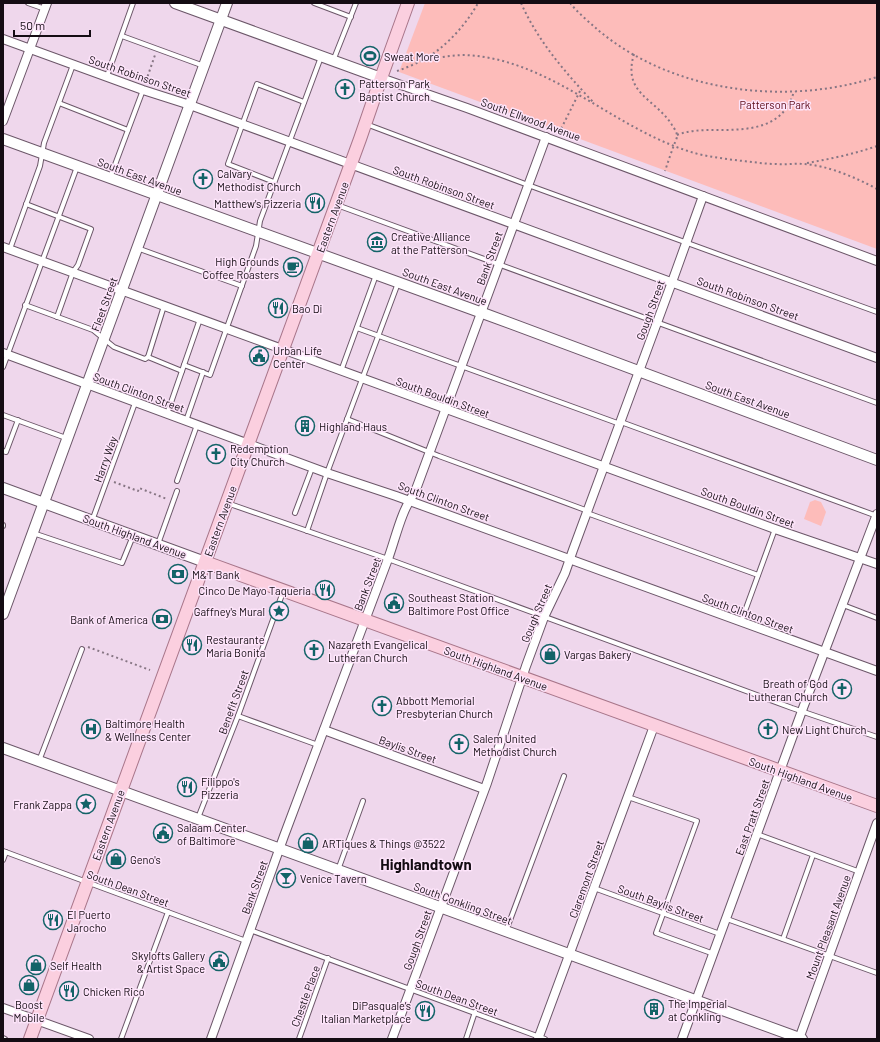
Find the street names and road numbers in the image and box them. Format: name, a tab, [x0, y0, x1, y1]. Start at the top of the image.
street label: South Robinson Street	[87, 52, 193, 100]
street label: South Ellwood Avenue	[479, 95, 583, 143]
street label: South East Avenue	[96, 155, 184, 197]
street label: South Robinson Street	[391, 163, 497, 211]
street label: Eastern Avenue	[313, 180, 351, 254]
street label: Bank Street	[473, 229, 505, 287]
street label: South East Avenue	[401, 265, 489, 307]
street label: South Robinson Street	[695, 274, 801, 322]
street label: Fleet Street	[88, 275, 120, 333]
street label: Gough Street	[633, 278, 667, 342]
street label: South Clinton Street	[91, 369, 187, 415]
street label: South Bouldin Street	[394, 374, 492, 420]
street label: South East Avenue	[704, 378, 792, 420]
street label: Harry Way	[91, 434, 119, 484]
street label: South Clinton Street	[396, 478, 492, 524]
street label: Eastern Avenue	[201, 484, 239, 558]
street label: South Bouldin Street	[699, 484, 797, 530]
street label: South Highland Avenue	[81, 511, 189, 561]
street label: Bank Street	[351, 555, 383, 613]
street label: Gough Street	[518, 582, 554, 644]
street label: South Clinton Street	[700, 590, 796, 636]
street label: South Highland Avenue	[442, 643, 550, 693]
street label: Benefit Street	[215, 668, 251, 736]
street label: Baylis Street	[377, 733, 439, 765]
street label: South Highland Avenue	[747, 754, 855, 804]
street label: East Pratt Street	[732, 777, 772, 857]
street label: Eastern Avenue	[89, 788, 127, 862]
street label: Claremont Street	[566, 838, 606, 920]
street label: Bank Street	[238, 858, 270, 916]
street label: South Dean Street	[85, 867, 171, 909]
street label: Mount Pleasant Avenue	[803, 873, 853, 981]
street label: South Conkling Street	[412, 879, 514, 927]
street label: South Baylis Street	[616, 881, 706, 925]
street label: Gough Street	[400, 908, 434, 972]
street label: Chestle Place	[288, 963, 322, 1028]
street label: South Dean Street	[414, 976, 500, 1018]

